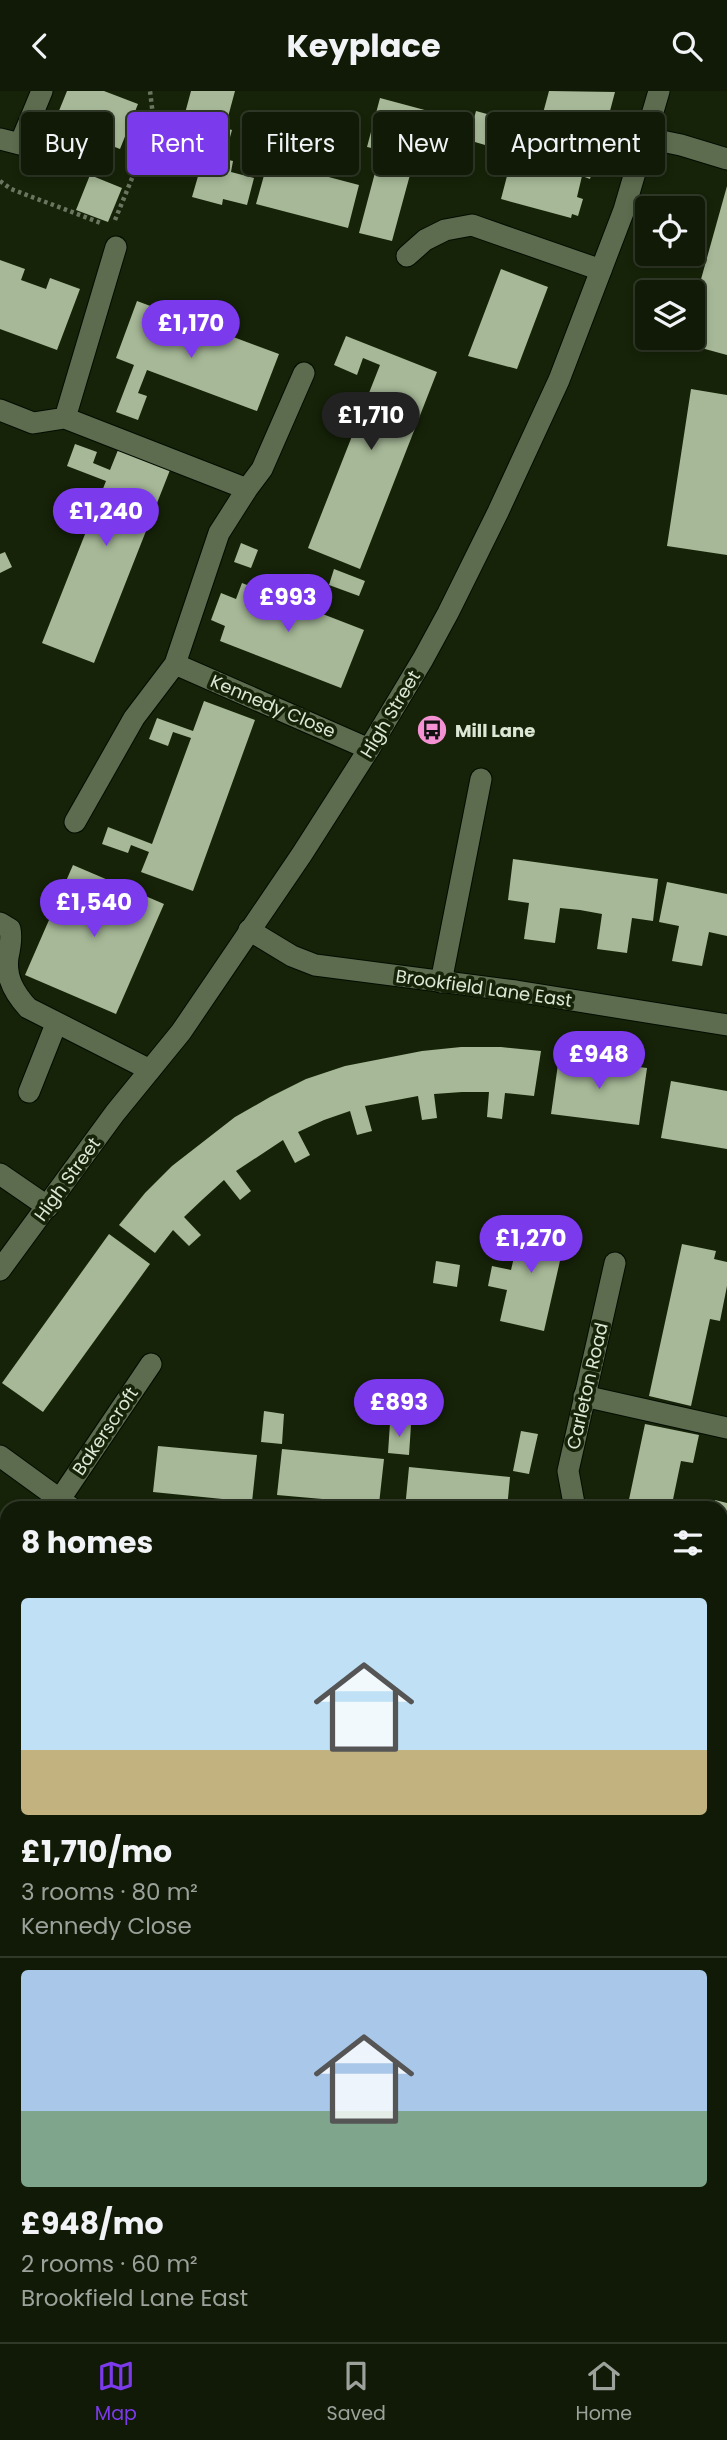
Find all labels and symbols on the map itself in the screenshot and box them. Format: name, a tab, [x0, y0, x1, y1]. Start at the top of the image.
pin: £1,170	[134, 301, 248, 360]
pin: £1,710	[314, 393, 428, 452]
pin: £1,240	[49, 489, 163, 548]
pin: £993	[247, 575, 329, 634]
street label: High Street	[354, 666, 426, 762]
street label: Kennedy Close	[207, 668, 339, 744]
bus stop icon: Mill Lane	[415, 713, 449, 747]
place label: Mill Lane	[455, 718, 535, 743]
pin: £1,540	[37, 879, 151, 939]
street label: Brookfield Lane East	[394, 963, 574, 1013]
pin: £948	[558, 1031, 640, 1091]
street label: High Street	[28, 1132, 106, 1226]
pin: £1,270	[474, 1215, 588, 1275]
street label: Carleton Road	[560, 1320, 614, 1452]
pin: £893	[358, 1379, 440, 1439]
street label: Bakerscroft	[66, 1382, 144, 1480]

